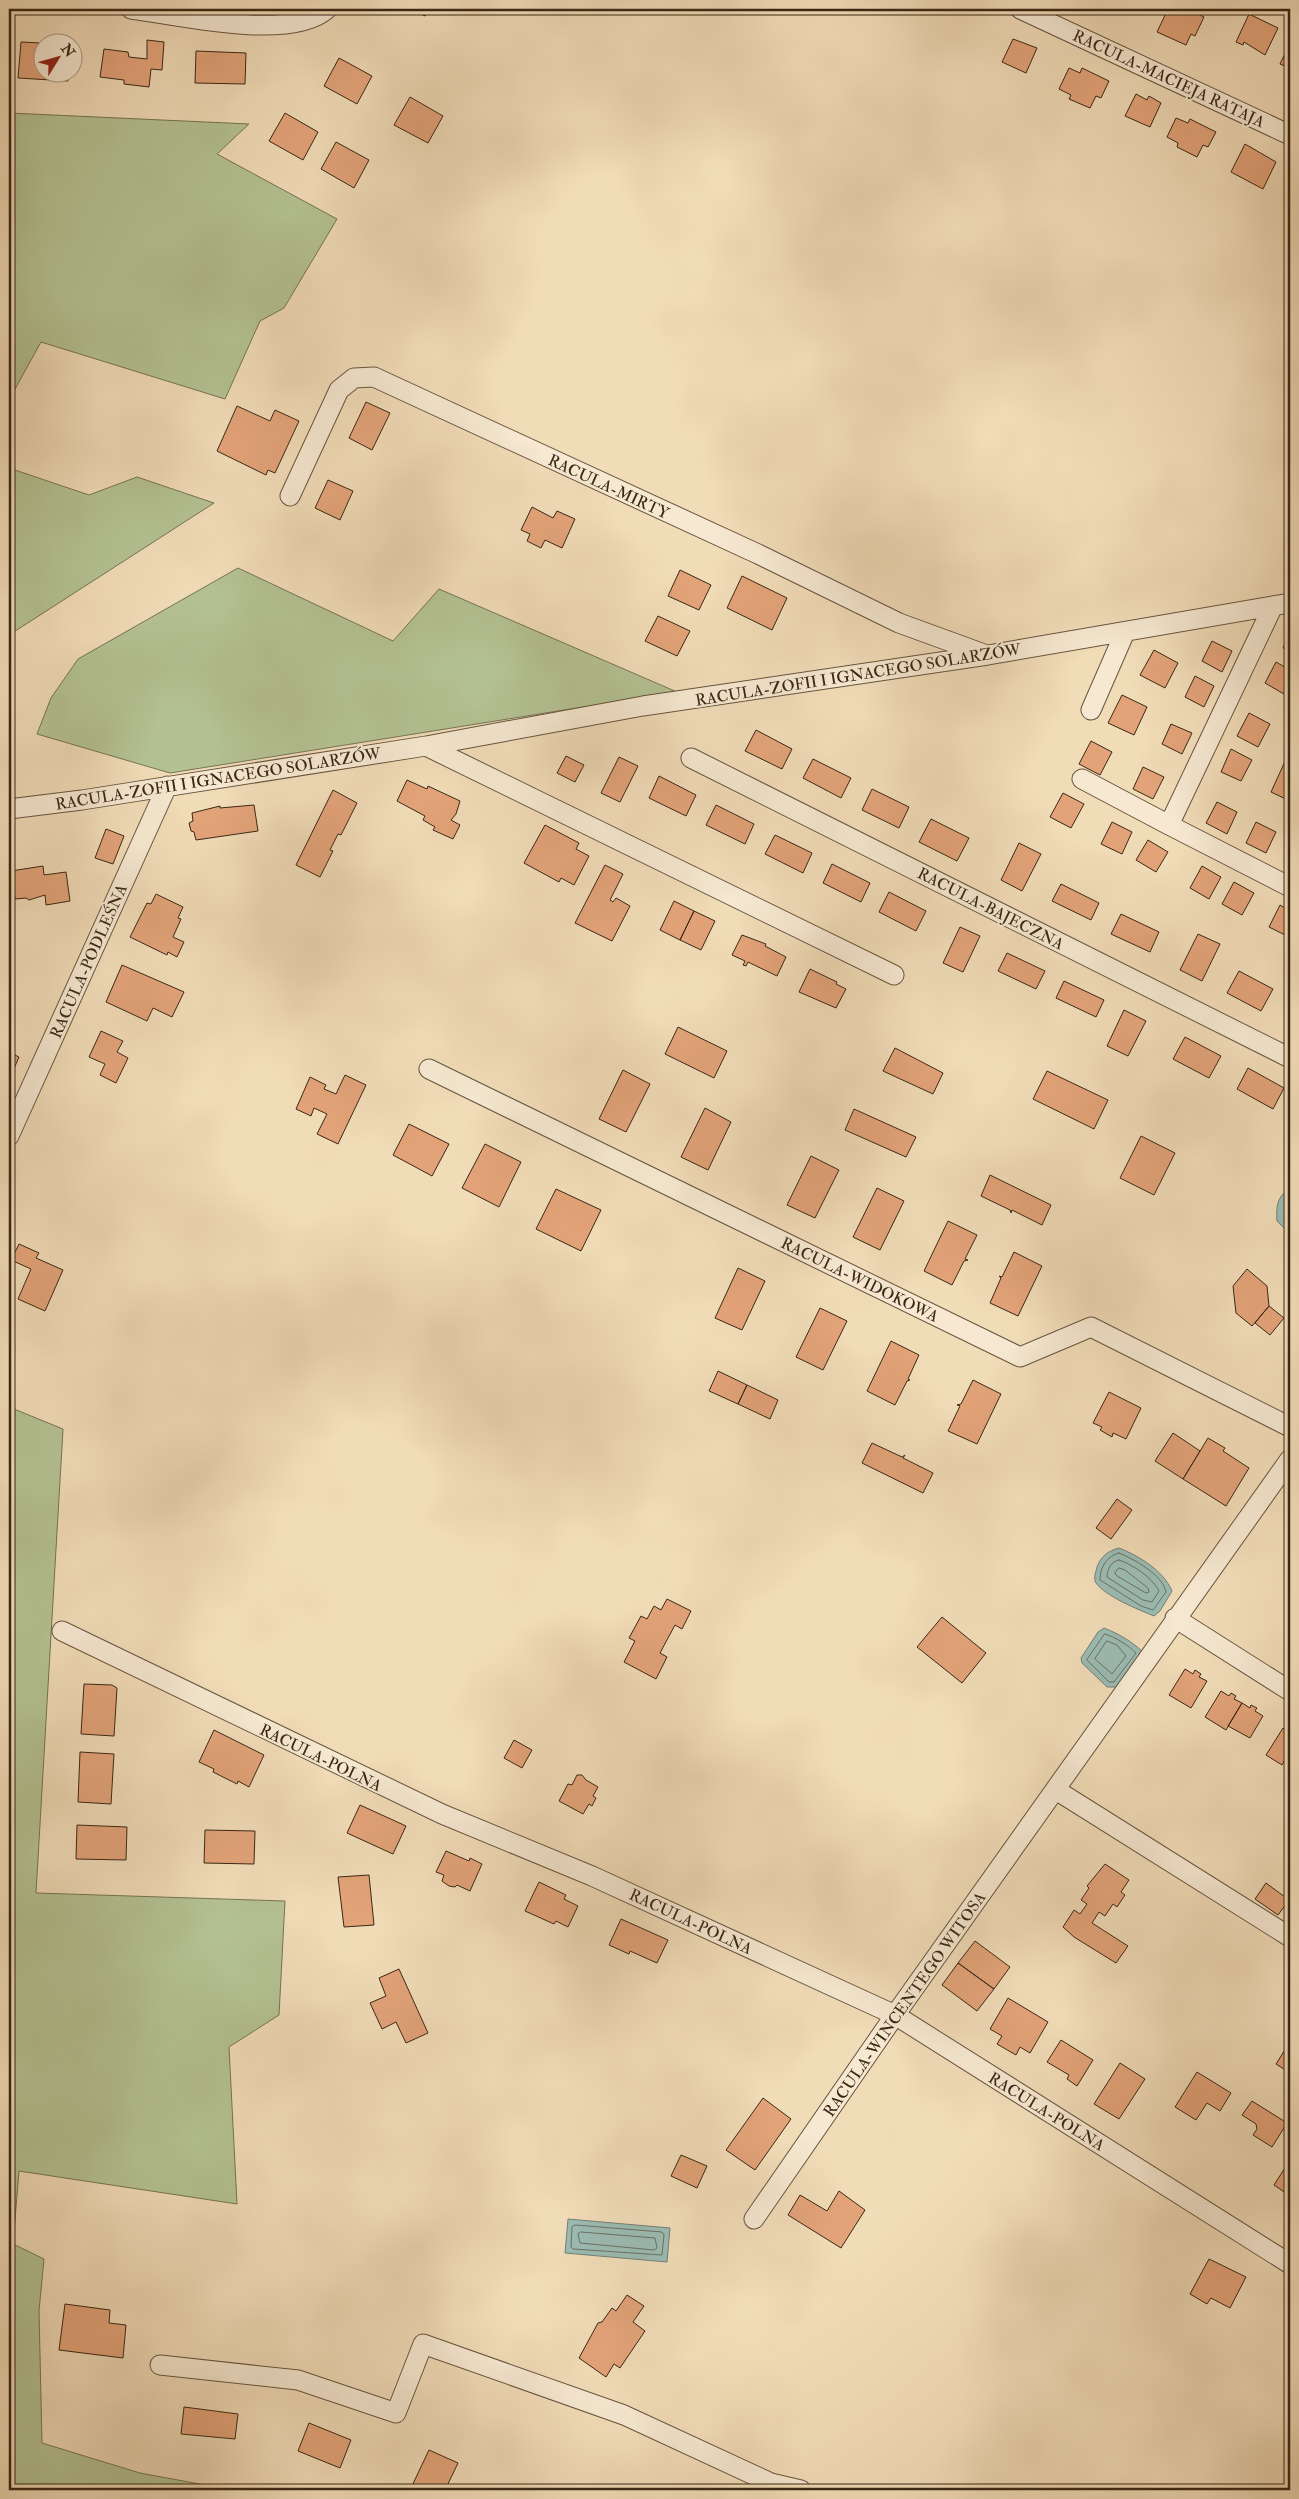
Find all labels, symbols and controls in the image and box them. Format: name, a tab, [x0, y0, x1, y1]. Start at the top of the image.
street label: RACULA-MACIEJA RATAJA	[1069, 26, 1268, 133]
north arrow	[32, 32, 82, 82]
text: N	[57, 40, 79, 61]
street label: RACULA-MIRTY	[545, 450, 673, 524]
street label: RACULA-ZOFII I IGNACEGO SOLARZÓW	[694, 638, 1023, 711]
street label: RACULA-ZOFII I IGNACEGO SOLARZÓW	[54, 742, 383, 815]
street label: RACULA-BAJECZNA	[914, 863, 1067, 955]
street label: RACULA-PODLEŚNA	[46, 881, 132, 1042]
street label: RACULA-WIDOKOWA	[778, 1233, 942, 1327]
street label: RACULA-POLNA	[256, 1720, 385, 1796]
street label: RACULA-POLNA	[626, 1885, 755, 1959]
street label: RACULA-WINCENTEGO WITOSA	[819, 1888, 990, 2121]
street label: RACULA-POLNA	[985, 2068, 1108, 2156]

